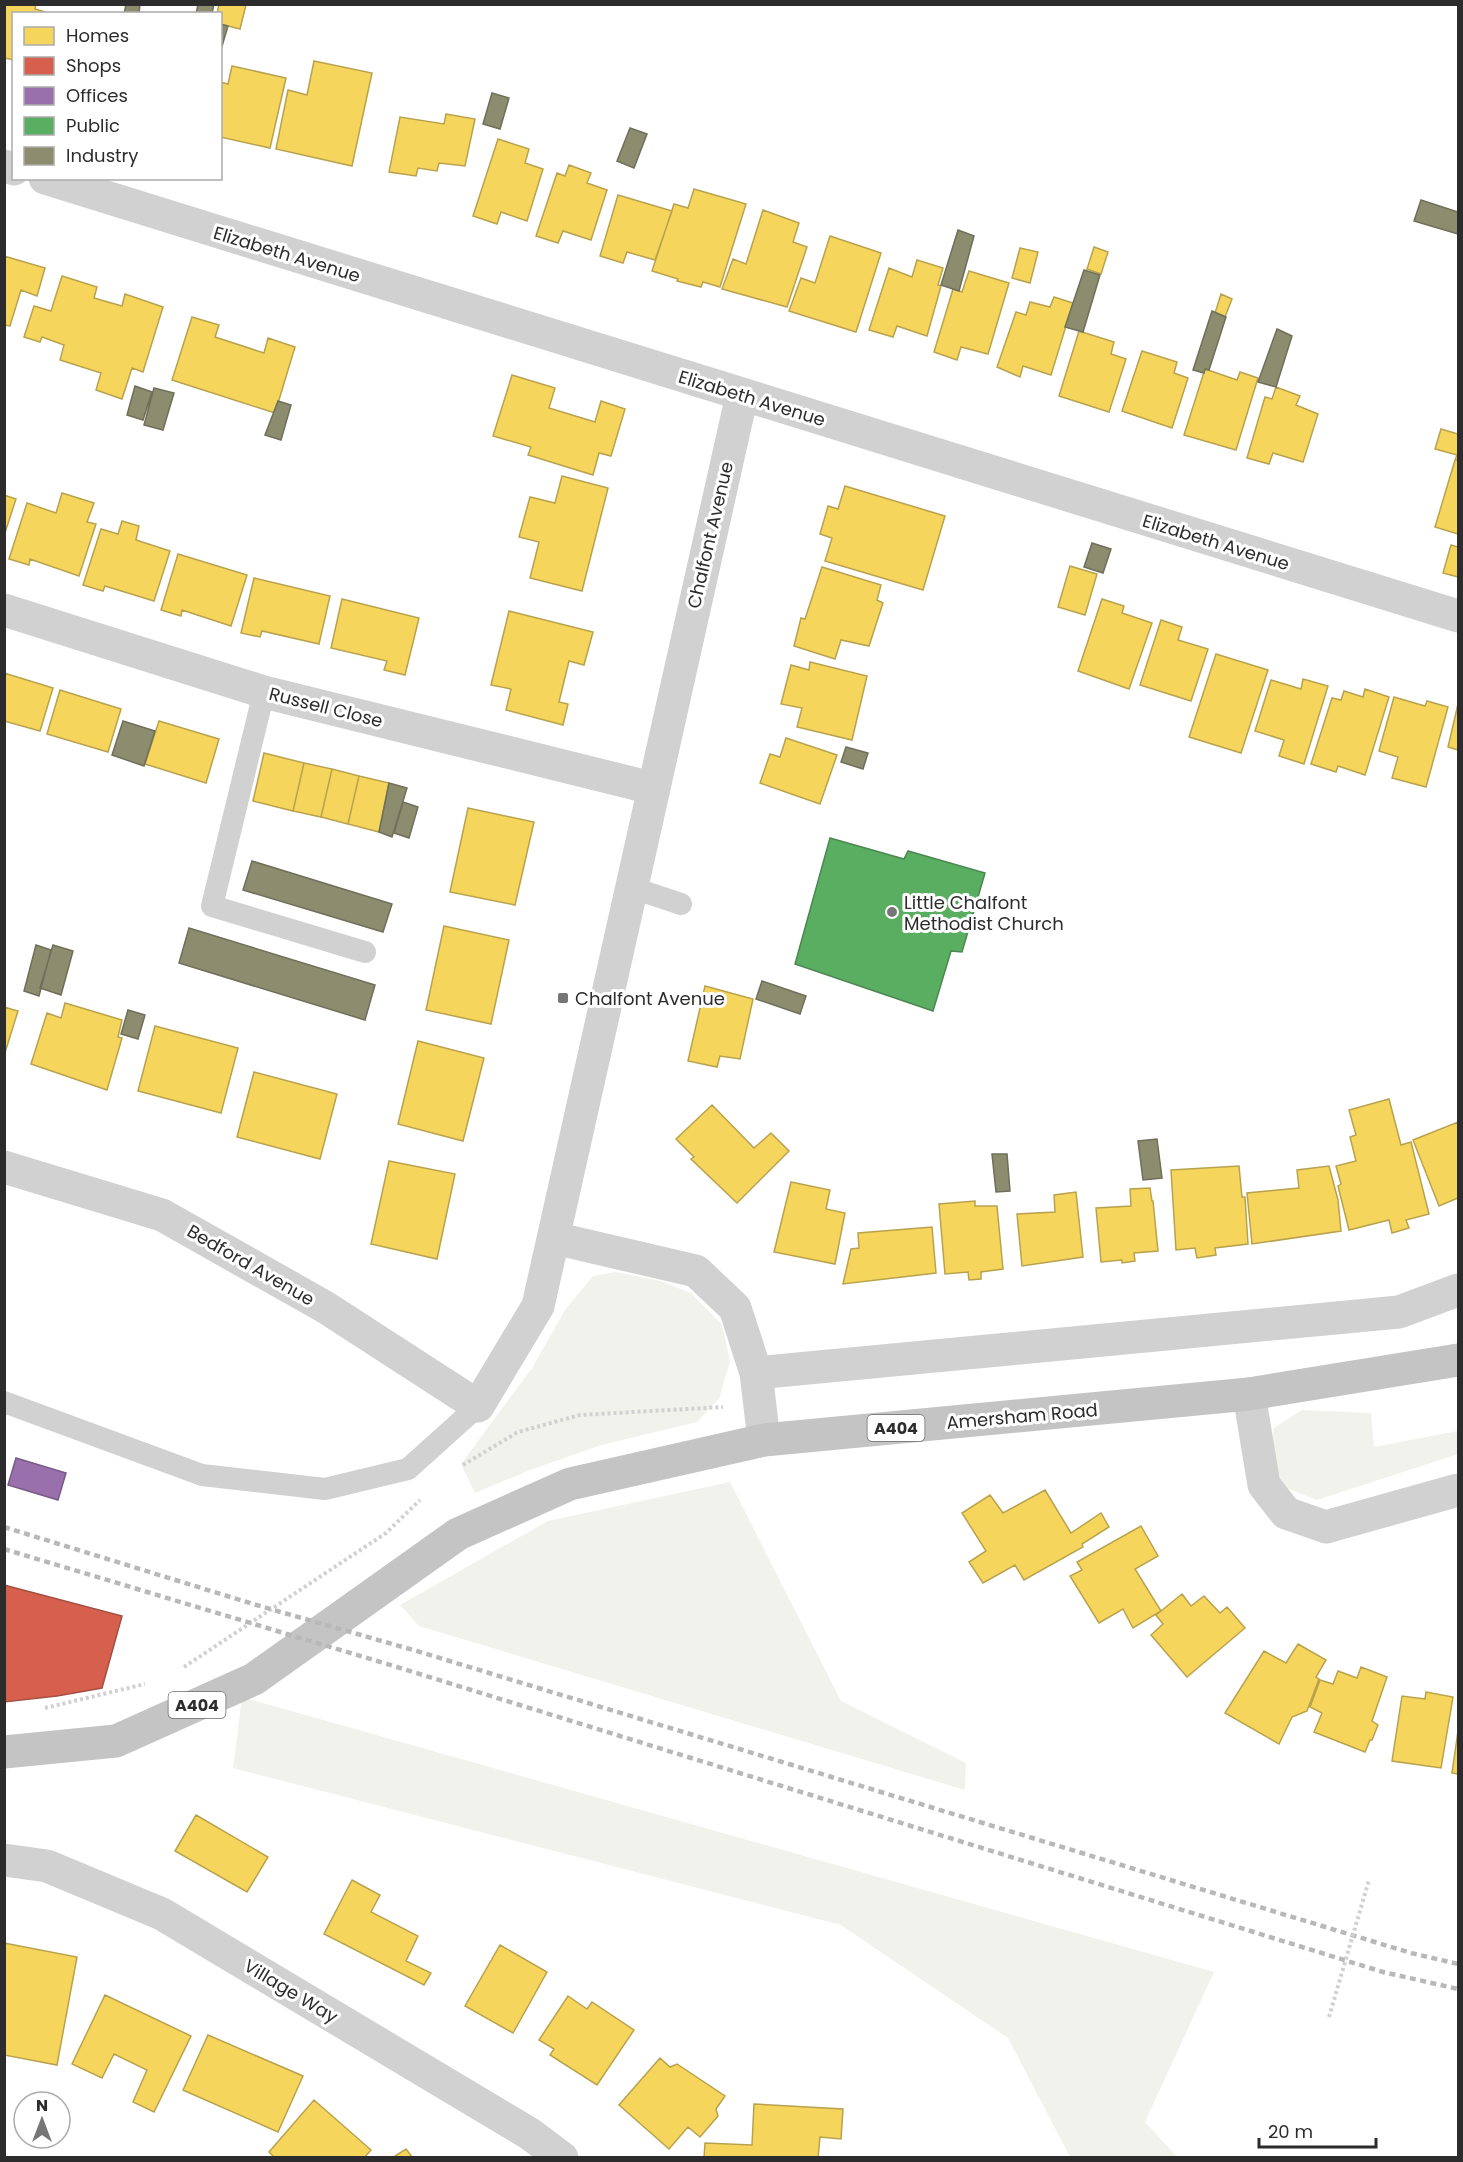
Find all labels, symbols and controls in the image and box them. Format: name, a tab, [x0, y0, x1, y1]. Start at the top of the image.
legend	[12, 12, 222, 180]
text: Homes	[66, 23, 129, 48]
text: Shops	[66, 53, 121, 78]
text: Offices	[66, 83, 128, 108]
text: Public	[66, 113, 120, 138]
text: Industry	[66, 143, 138, 168]
street label: Elizabeth Avenue	[211, 220, 363, 288]
street label: Elizabeth Avenue	[676, 364, 828, 432]
street label: Chalfont Avenue	[681, 459, 739, 611]
street label: Elizabeth Avenue	[1140, 508, 1292, 576]
street label: Russell Close	[266, 681, 386, 733]
place label: Little Chalfont Methodist Church	[904, 890, 1064, 936]
marker: Little Chalfont Methodist Church	[885, 905, 899, 919]
place label: Chalfont Avenue	[575, 986, 725, 1011]
marker: Chalfont Avenue	[556, 991, 570, 1005]
street label: Bedford Avenue	[183, 1218, 319, 1312]
street label: Amersham Road	[945, 1397, 1099, 1435]
road number: A404	[868, 1415, 924, 1441]
road number: A404	[168, 1692, 226, 1718]
street label: Village Way	[239, 1953, 343, 2029]
north arrow	[12, 2090, 72, 2150]
text: N	[36, 2094, 48, 2117]
scale bar	[1259, 2111, 1376, 2149]
text: 20 m	[1268, 2119, 1313, 2144]

